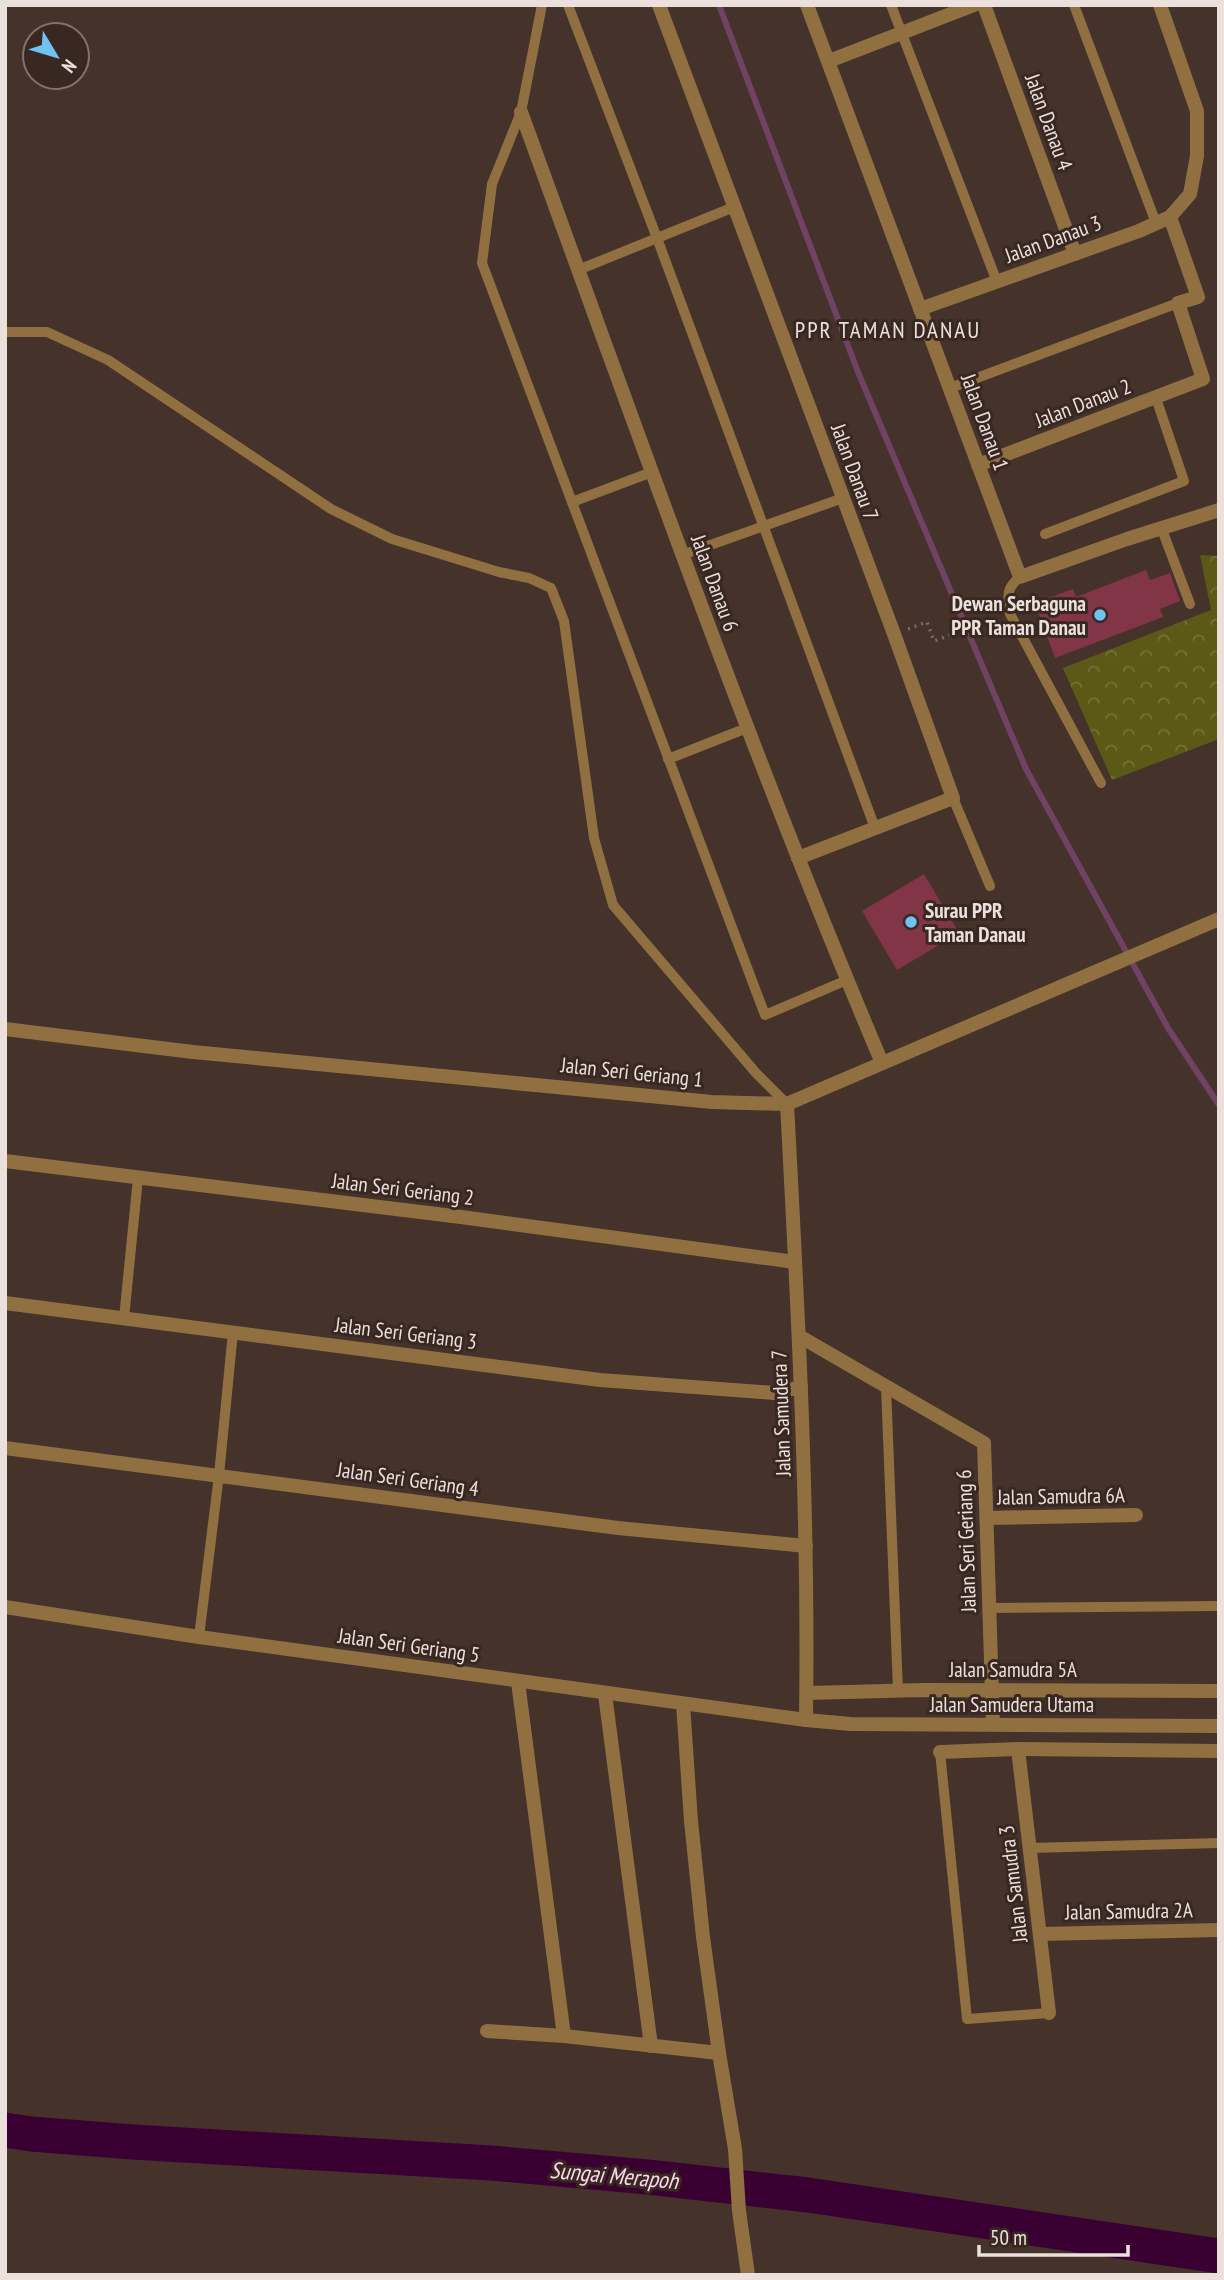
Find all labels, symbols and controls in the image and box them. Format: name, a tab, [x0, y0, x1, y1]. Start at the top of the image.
north arrow	[21, 21, 91, 91]
text: N	[57, 55, 82, 78]
street label: Jalan Danau 4	[1019, 69, 1079, 174]
street label: Jalan Danau 3	[1000, 209, 1105, 269]
district label: PPR TAMAN DANAU	[795, 315, 981, 344]
street label: Jalan Danau 1	[955, 369, 1015, 474]
street label: Jalan Danau 2	[1030, 372, 1135, 434]
street label: Jalan Danau 7	[825, 419, 885, 524]
street label: Jalan Danau 6	[685, 530, 745, 635]
place label: Dewan Serbaguna PPR Taman Danau	[951, 590, 1086, 641]
marker: Dewan Serbaguna PPR Taman Danau	[1092, 607, 1108, 623]
place label: Surau PPR Taman Danau	[925, 897, 1026, 948]
marker: Surau PPR Taman Danau	[903, 914, 919, 930]
street label: Jalan Seri Geriang 1	[559, 1051, 704, 1093]
street label: Jalan Seri Geriang 2	[330, 1167, 475, 1211]
street label: Jalan Seri Geriang 3	[333, 1311, 478, 1355]
street label: Jalan Samudera 7	[765, 1349, 797, 1478]
street label: Jalan Seri Geriang 4	[334, 1456, 481, 1502]
street label: Jalan Seri Geriang 6	[950, 1469, 982, 1614]
street label: Jalan Samudra 6A	[996, 1481, 1125, 1511]
street label: Jalan Seri Geriang 5	[335, 1622, 482, 1668]
street label: Jalan Samudra 5A	[948, 1656, 1077, 1683]
street label: Jalan Samudera Utama	[929, 1691, 1094, 1718]
street label: Jalan Samudra 3	[992, 1824, 1034, 1945]
street label: Jalan Samudra 2A	[1064, 1896, 1193, 1926]
water label: Sungai Merapoh	[549, 2155, 681, 2195]
scale bar	[979, 2214, 1128, 2258]
text: 50 m	[990, 2224, 1027, 2251]

